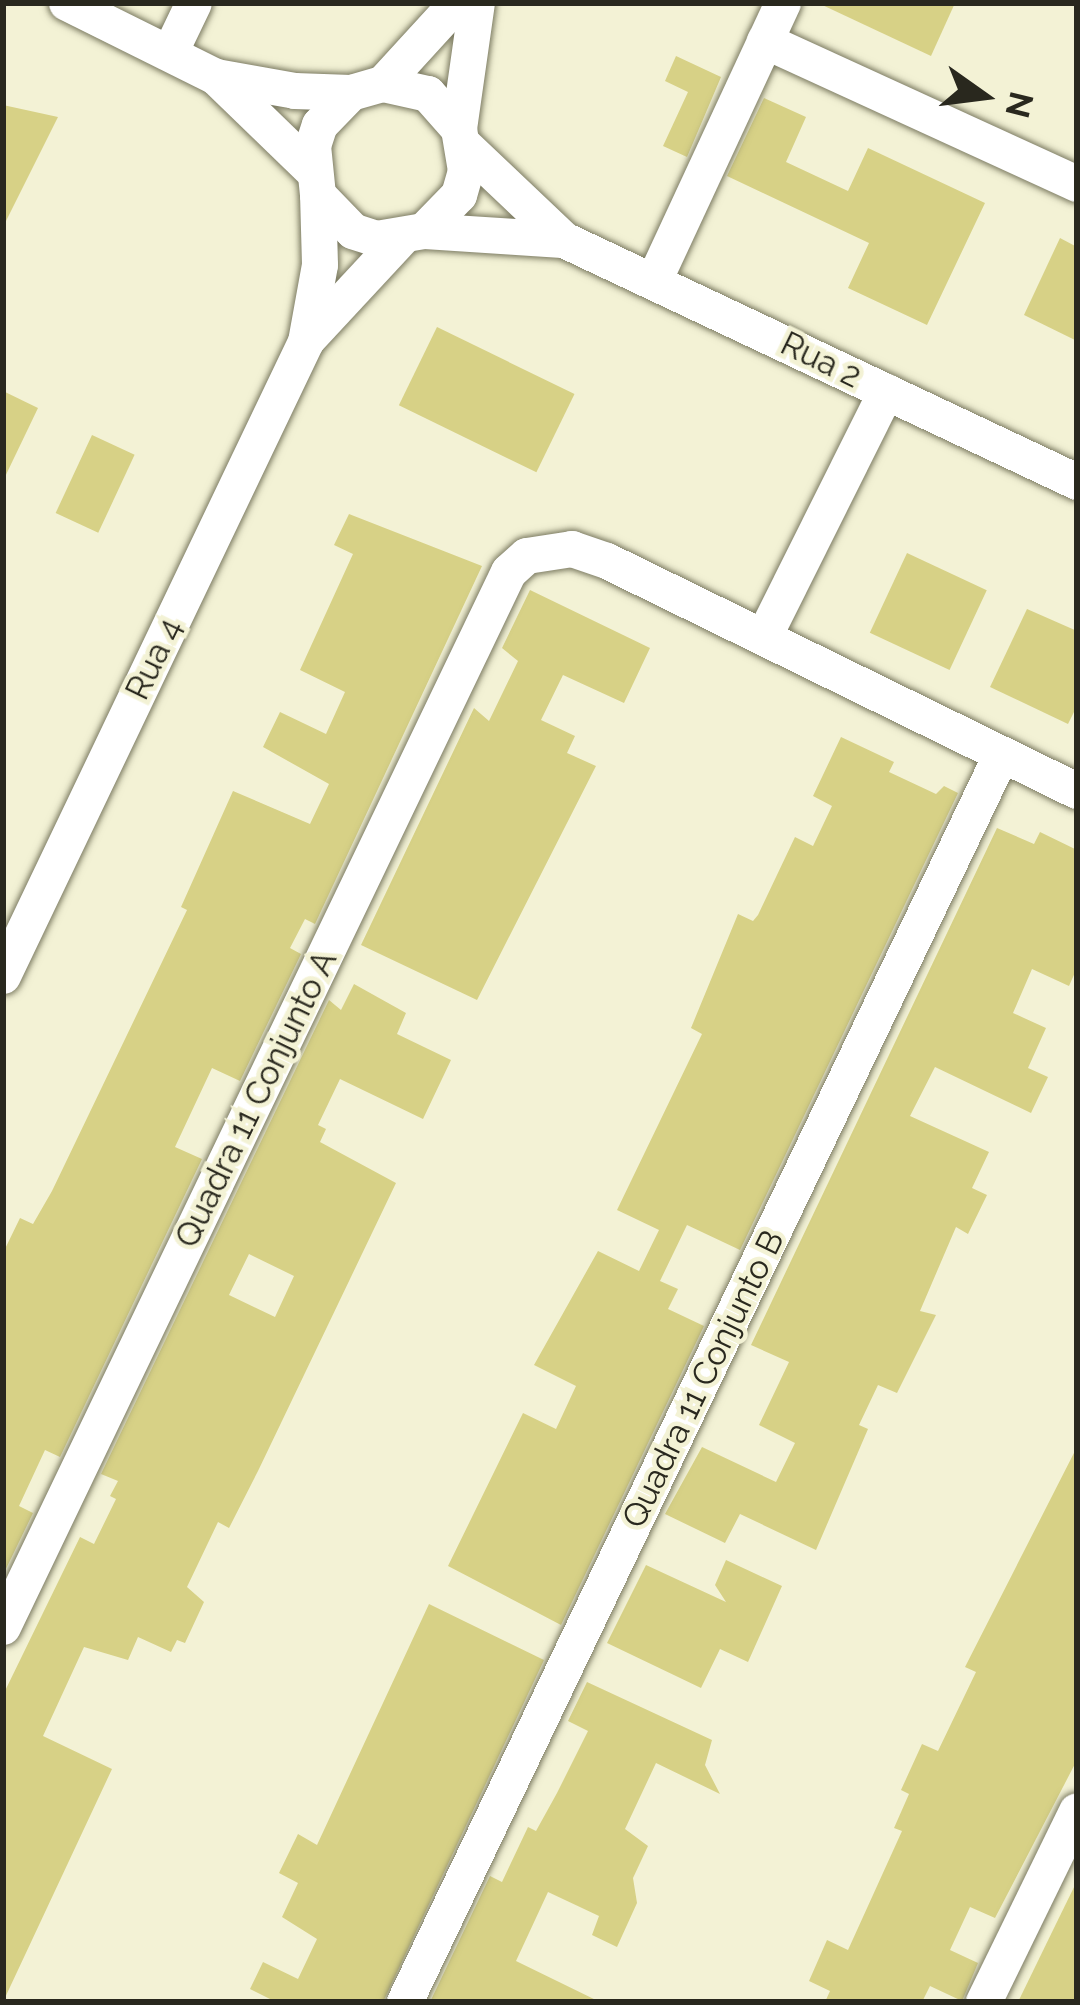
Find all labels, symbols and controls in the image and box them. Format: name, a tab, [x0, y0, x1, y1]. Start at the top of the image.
north arrow	[924, 36, 1044, 156]
text: N	[997, 88, 1041, 122]
street label: Rua 2	[774, 324, 868, 396]
street label: Rua 4	[118, 612, 190, 706]
street label: Quadra 11 Conjunto A	[167, 944, 345, 1254]
street label: Quadra 11 Conjunto B	[614, 1224, 792, 1534]

